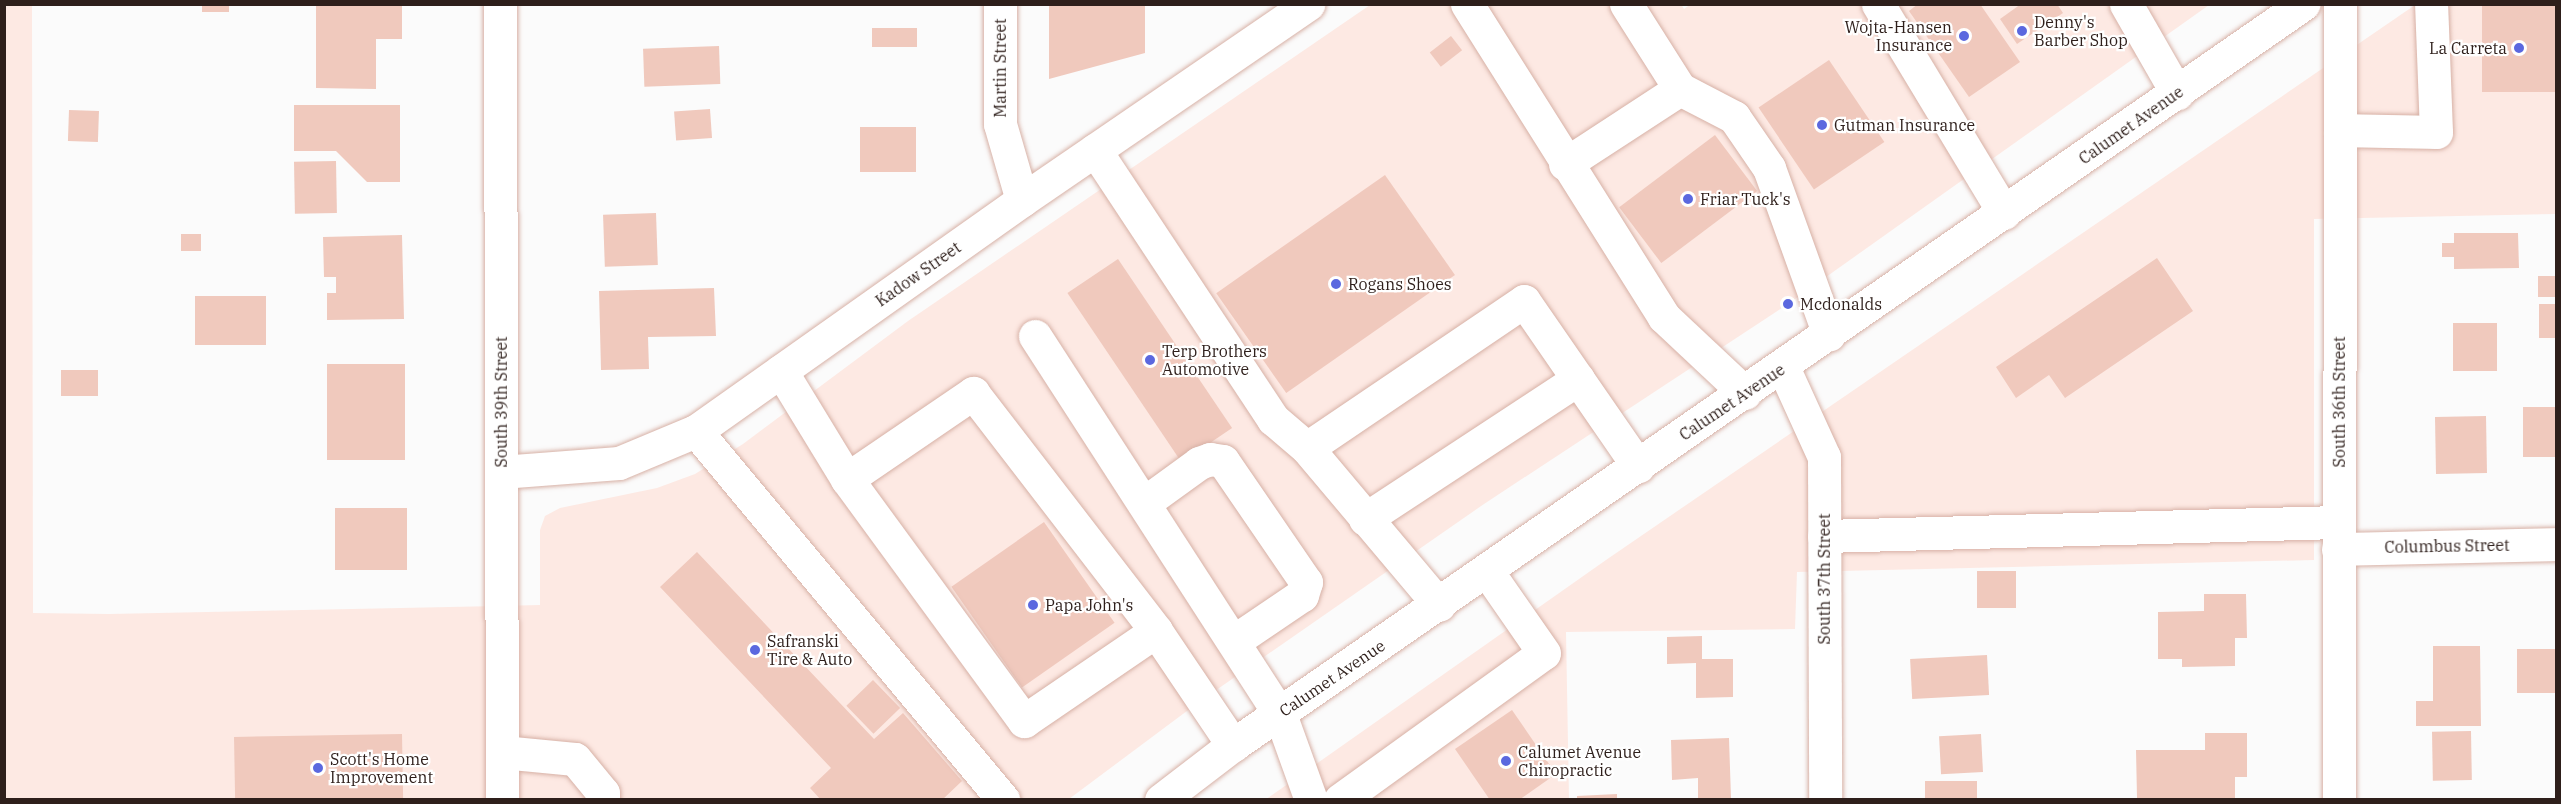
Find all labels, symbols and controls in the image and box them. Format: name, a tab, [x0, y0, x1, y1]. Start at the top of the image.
place label: Denny's Barber Shop	[2034, 12, 2128, 50]
place label: Wojta-Hansen Insurance	[1845, 17, 1952, 55]
street label: Martin Street	[990, 18, 1010, 118]
marker: Denny's Barber Shop	[2015, 24, 2029, 38]
marker: Wojta-Hansen Insurance	[1957, 29, 1971, 43]
place label: La Carreta	[2429, 38, 2507, 58]
marker: La Carreta	[2512, 41, 2526, 55]
street label: Calumet Avenue	[2075, 82, 2187, 168]
place label: Gutman Insurance	[1834, 115, 1975, 135]
marker: Gutman Insurance	[1815, 118, 1829, 132]
place label: Friar Tuck's	[1700, 189, 1791, 209]
marker: Friar Tuck's	[1681, 192, 1695, 206]
street label: Kadow Street	[872, 238, 964, 310]
place label: Rogans Shoes	[1348, 274, 1452, 294]
marker: Rogans Shoes	[1329, 277, 1343, 291]
place label: Mcdonalds	[1800, 294, 1882, 314]
marker: Mcdonalds	[1781, 297, 1795, 311]
street label: South 39th Street	[491, 336, 511, 468]
street label: South 36th Street	[2329, 336, 2349, 468]
place label: Terp Brothers Automotive	[1162, 341, 1267, 379]
marker: Terp Brothers Automotive	[1143, 353, 1157, 367]
street label: Calumet Avenue	[1676, 360, 1788, 444]
street label: South 37th Street	[1814, 513, 1834, 645]
street label: Columbus Street	[2384, 535, 2510, 557]
place label: Papa John's	[1045, 595, 1133, 615]
marker: Papa John's	[1026, 598, 1040, 612]
place label: Safranski Tire & Auto	[767, 631, 852, 669]
street label: Calumet Avenue	[1276, 636, 1388, 720]
marker: Safranski Tire & Auto	[748, 643, 762, 657]
place label: Calumet Avenue Chiropractic	[1518, 742, 1641, 780]
place label: Scott's Home Improvement	[330, 749, 433, 787]
marker: Calumet Avenue Chiropractic	[1499, 754, 1513, 768]
marker: Scott's Home Improvement	[311, 761, 325, 775]

